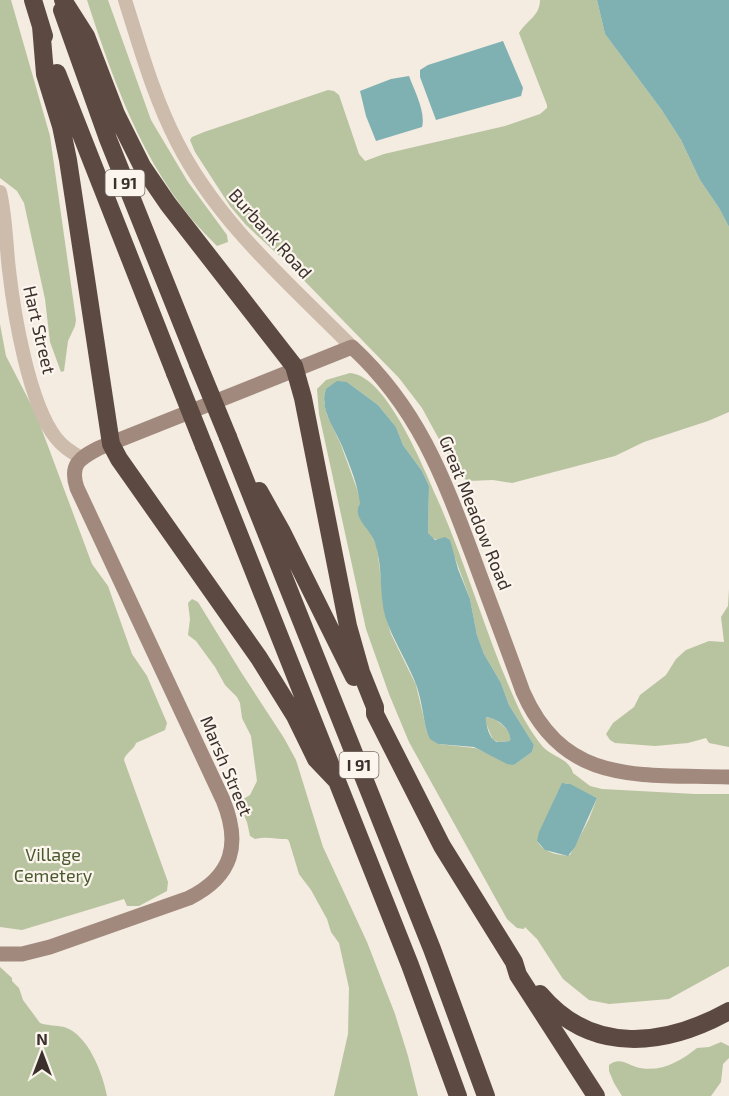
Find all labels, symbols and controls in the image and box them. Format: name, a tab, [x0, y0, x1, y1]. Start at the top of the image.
road number: I 91	[106, 170, 144, 196]
street label: Burbank Road	[225, 184, 317, 283]
street label: Hart Street	[19, 283, 61, 376]
street label: Great Meadow Road	[435, 432, 517, 593]
street label: Marsh Street	[196, 712, 258, 819]
road number: I 91	[340, 752, 378, 778]
park label: Village Cemetery	[14, 843, 93, 886]
north arrow	[12, 1024, 72, 1084]
text: N	[36, 1029, 48, 1048]

